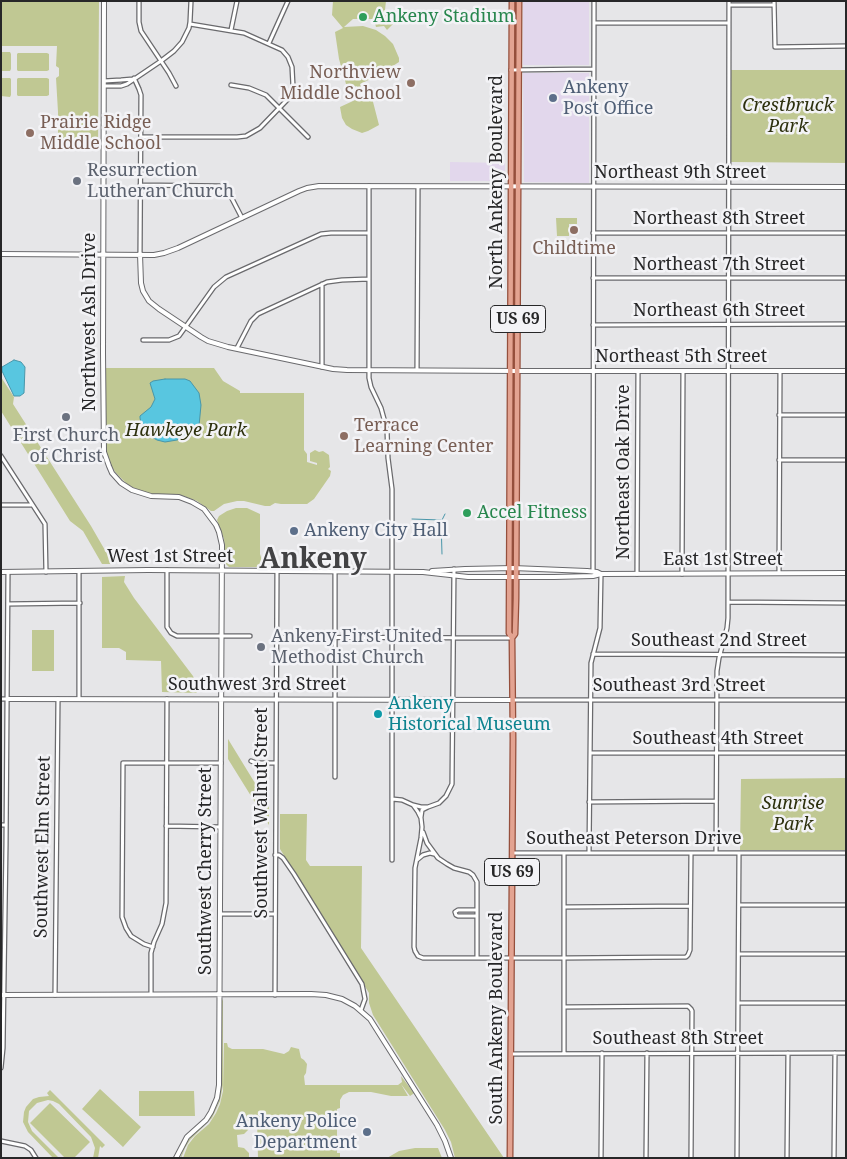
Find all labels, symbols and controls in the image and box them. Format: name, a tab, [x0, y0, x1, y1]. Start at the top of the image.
place label: Ankeny Stadium	[373, 6, 515, 28]
marker: Ankeny Stadium	[357, 11, 369, 23]
place label: Northview Middle School	[280, 62, 401, 104]
street label: North Ankeny Boulevard	[486, 75, 508, 289]
marker: Northview Middle School	[405, 77, 417, 89]
place label: Ankeny Post Office	[563, 77, 653, 120]
marker: Ankeny Post Office	[547, 92, 559, 104]
park label: Crestbruck Park	[742, 95, 834, 138]
place label: Prairie Ridge Middle School	[40, 112, 161, 154]
marker: Prairie Ridge Middle School	[24, 127, 36, 139]
place label: Resurrection Lutheran Church	[87, 160, 234, 202]
street label: Northeast 9th Street	[594, 162, 766, 184]
marker: Resurrection Lutheran Church	[71, 175, 83, 187]
street label: Northeast 8th Street	[633, 208, 805, 230]
marker: Childtime	[568, 224, 580, 236]
street label: Northwest Ash Drive	[79, 233, 101, 411]
place label: Childtime	[532, 238, 616, 260]
street label: Northeast 7th Street	[633, 254, 805, 276]
street label: Northeast 6th Street	[633, 300, 805, 322]
road number: US 69	[490, 306, 546, 332]
street label: Northeast 5th Street	[595, 346, 767, 368]
street label: Northeast Oak Drive	[613, 384, 635, 560]
marker: First Church of Christ	[60, 411, 72, 423]
place label: Terrace Learning Center	[354, 415, 494, 458]
park label: Hawkeye Park	[125, 420, 247, 442]
place label: First Church of Christ	[13, 425, 119, 468]
marker: Terrace Learning Center	[338, 430, 350, 442]
place label: Accel Fitness	[477, 502, 587, 524]
marker: Accel Fitness	[461, 507, 473, 519]
place label: Ankeny City Hall	[304, 520, 448, 542]
marker: Ankeny City Hall	[288, 525, 300, 537]
district label: Ankeny	[259, 543, 367, 577]
street label: West 1st Street	[107, 546, 233, 568]
street label: East 1st Street	[663, 549, 783, 571]
place label: Ankeny First United Methodist Church	[271, 626, 442, 669]
street label: Southeast 2nd Street	[631, 630, 807, 652]
marker: Ankeny First United Methodist Church	[255, 641, 267, 653]
street label: Southwest 3rd Street	[168, 674, 346, 696]
street label: Southeast 3rd Street	[593, 675, 765, 697]
place label: Ankeny Historical Museum	[388, 693, 551, 736]
street label: Southwest Walnut Street	[251, 707, 273, 919]
marker: Ankeny Historical Museum	[372, 708, 384, 720]
street label: Southeast 4th Street	[633, 728, 803, 750]
street label: Southwest Elm Street	[31, 756, 55, 938]
street label: Southwest Cherry Street	[195, 767, 217, 975]
park label: Sunrise Park	[762, 793, 824, 836]
street label: Southeast Peterson Drive	[526, 828, 742, 850]
road number: US 69	[484, 859, 540, 886]
street label: South Ankeny Boulevard	[486, 911, 508, 1125]
street label: Southeast 8th Street	[593, 1028, 763, 1050]
place label: Ankeny Police Department	[236, 1111, 357, 1154]
marker: Ankeny Police Department	[361, 1126, 373, 1138]

